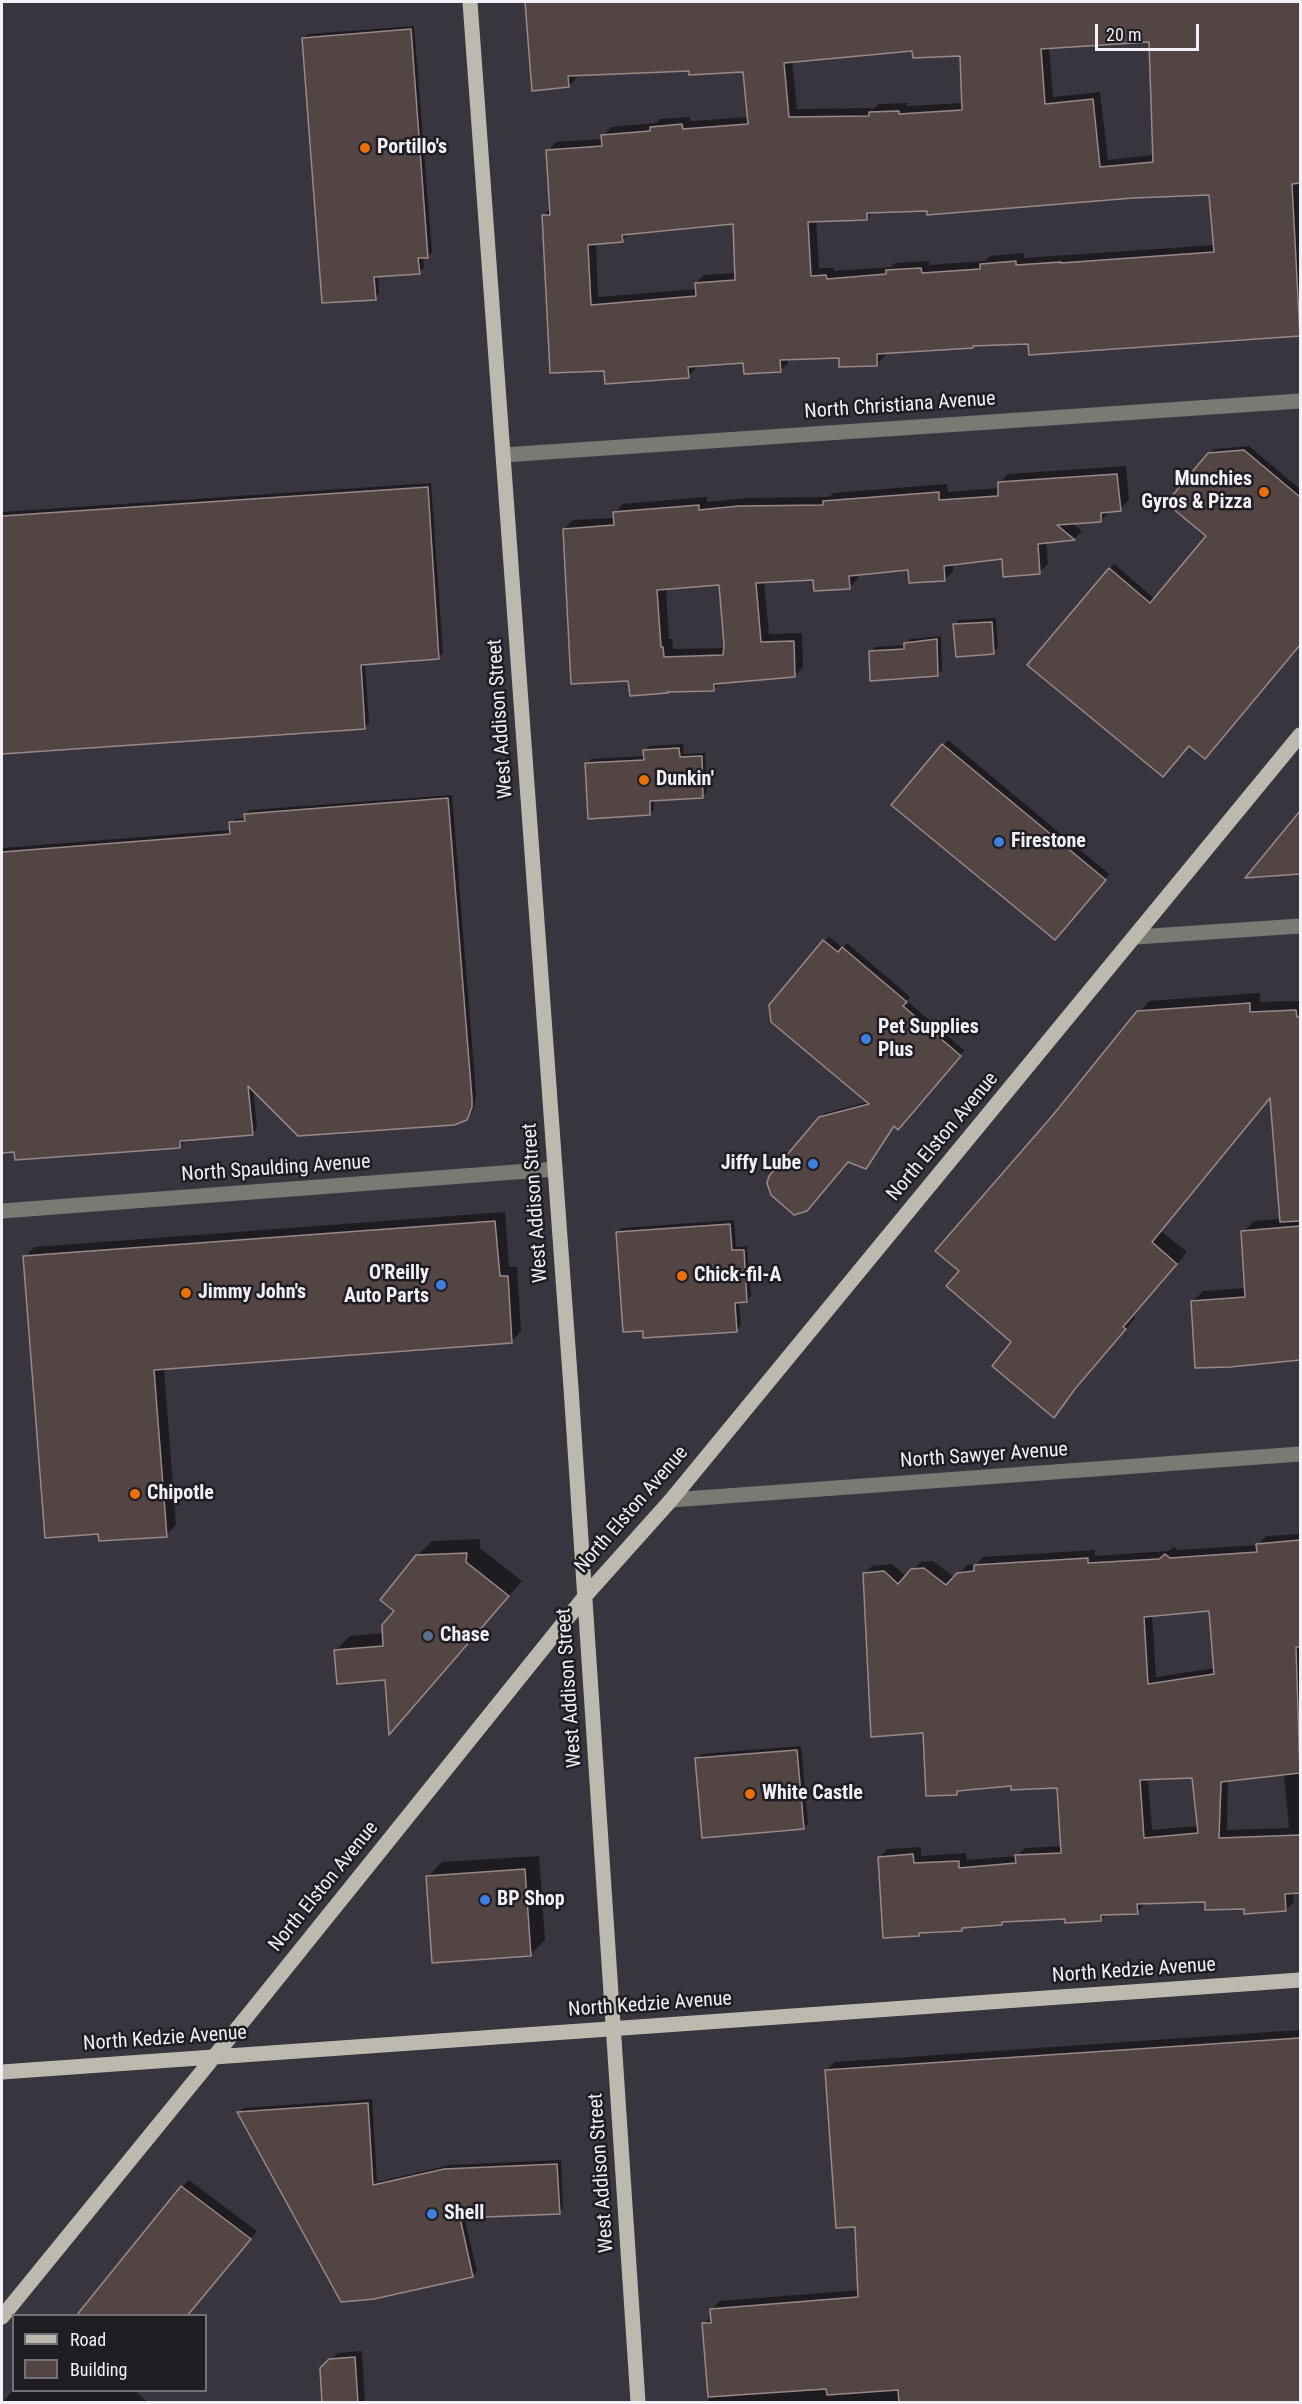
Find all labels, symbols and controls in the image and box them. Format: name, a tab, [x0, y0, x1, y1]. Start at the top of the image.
scale bar	[1098, 12, 1202, 50]
text: 20 m	[1106, 24, 1141, 45]
place label: Portillo's	[377, 136, 447, 160]
marker: Portillo's	[358, 141, 372, 155]
street label: North Christiana Avenue	[804, 387, 996, 425]
place label: Munchies Gyros & Pizza	[1141, 468, 1252, 515]
marker: Munchies Gyros & Pizza	[1257, 485, 1271, 499]
street label: West Addison Street	[483, 638, 519, 800]
place label: Dunkin'	[656, 768, 714, 792]
marker: Dunkin'	[637, 773, 651, 787]
place label: Firestone	[1011, 830, 1086, 854]
marker: Firestone	[992, 835, 1006, 849]
place label: Pet Supplies Plus	[878, 1016, 979, 1063]
marker: Pet Supplies Plus	[859, 1032, 873, 1046]
street label: North Elston Avenue	[882, 1068, 1004, 1206]
street label: West Addison Street	[518, 1122, 554, 1284]
street label: North Spaulding Avenue	[181, 1150, 371, 1188]
place label: Jiffy Lube	[721, 1152, 801, 1176]
marker: Jiffy Lube	[806, 1157, 820, 1171]
place label: O'Reilly Auto Parts	[344, 1262, 429, 1309]
place label: Chick-fil-A	[694, 1264, 781, 1288]
marker: Chick-fil-A	[675, 1269, 689, 1283]
marker: O'Reilly Auto Parts	[434, 1278, 448, 1292]
place label: Jimmy John's	[198, 1281, 306, 1305]
marker: Jimmy John's	[179, 1286, 193, 1300]
street label: North Sawyer Avenue	[899, 1438, 1069, 1474]
street label: North Elston Avenue	[570, 1442, 694, 1578]
place label: Chipotle	[147, 1482, 214, 1506]
marker: Chipotle	[128, 1487, 142, 1501]
street label: West Addison Street	[552, 1607, 588, 1769]
place label: Chase	[440, 1624, 489, 1648]
marker: Chase	[421, 1629, 435, 1643]
place label: White Castle	[762, 1782, 863, 1806]
marker: White Castle	[743, 1787, 757, 1801]
street label: North Elston Avenue	[264, 1817, 384, 1957]
place label: BP Shop	[497, 1888, 565, 1912]
marker: BP Shop	[478, 1893, 492, 1907]
street label: North Kedzie Avenue	[1051, 1953, 1217, 1989]
street label: North Kedzie Avenue	[567, 1987, 733, 2023]
street label: North Kedzie Avenue	[82, 2021, 248, 2057]
street label: West Addison Street	[584, 2092, 620, 2254]
place label: Shell	[444, 2202, 484, 2226]
marker: Shell	[425, 2207, 439, 2221]
legend	[12, 2314, 207, 2392]
text: Road	[70, 2329, 106, 2350]
text: Building	[70, 2359, 127, 2380]

